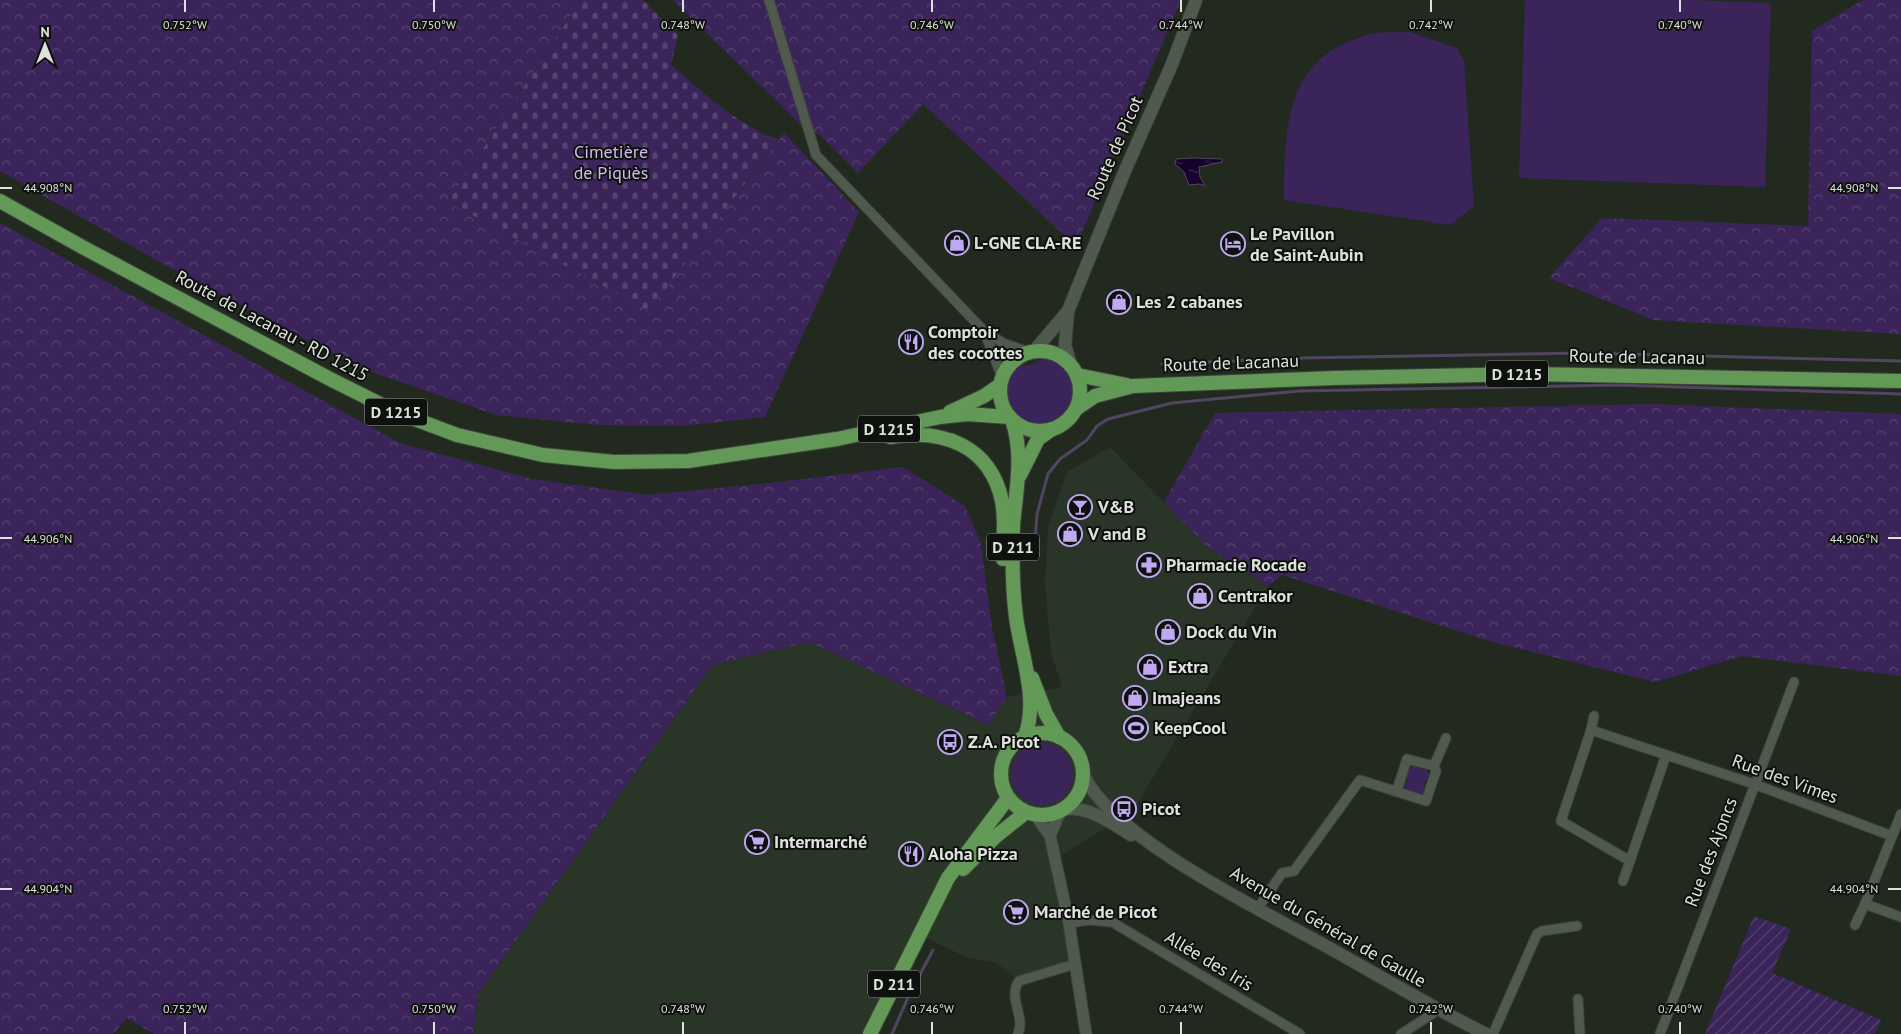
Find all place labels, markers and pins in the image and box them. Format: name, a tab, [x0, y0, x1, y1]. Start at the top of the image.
place label: Le Pavillon de Saint-Aubin	[1250, 222, 1363, 266]
shop icon: L-GNE CLA-RE	[944, 230, 970, 256]
place label: L-GNE CLA-RE	[974, 231, 1081, 254]
hotel icon: Le Pavillon de Saint-Aubin	[1220, 231, 1246, 257]
shop icon: Les 2 cabanes	[1106, 289, 1132, 315]
place label: Les 2 cabanes	[1136, 290, 1243, 313]
place label: Comptoir des cocottes	[928, 320, 1023, 364]
restaurant icon: Comptoir des cocottes	[898, 329, 924, 355]
bar icon: V&B	[1067, 494, 1093, 520]
place label: V&B	[1097, 495, 1134, 518]
shop icon: V and B	[1057, 521, 1083, 547]
place label: V and B	[1087, 522, 1146, 545]
pharmacy icon: Pharmacie Rocade	[1136, 552, 1162, 578]
place label: Pharmacie Rocade	[1166, 553, 1306, 576]
shop icon: Centrakor	[1187, 583, 1213, 609]
place label: Centrakor	[1218, 584, 1293, 607]
shop icon: Dock du Vin	[1155, 619, 1181, 645]
place label: Dock du Vin	[1186, 620, 1277, 643]
shop icon: Extra	[1137, 654, 1163, 680]
place label: Extra	[1168, 655, 1208, 678]
shop icon: Imajeans	[1122, 685, 1148, 711]
place label: Imajeans	[1152, 686, 1221, 709]
sports icon: KeepCool	[1123, 715, 1149, 741]
place label: KeepCool	[1154, 716, 1227, 739]
bus stop icon: Z.A. Picot	[937, 729, 963, 755]
place label: Z.A. Picot	[968, 730, 1040, 753]
bus stop icon: Picot	[1111, 796, 1137, 822]
place label: Picot	[1142, 797, 1181, 820]
supermarket icon: Intermarché	[744, 829, 770, 855]
place label: Intermarché	[774, 830, 867, 853]
restaurant icon: Aloha Pizza	[898, 841, 924, 867]
place label: Aloha Pizza	[928, 842, 1018, 865]
supermarket icon: Marché de Picot	[1003, 899, 1029, 925]
place label: Marché de Picot	[1034, 900, 1158, 923]

